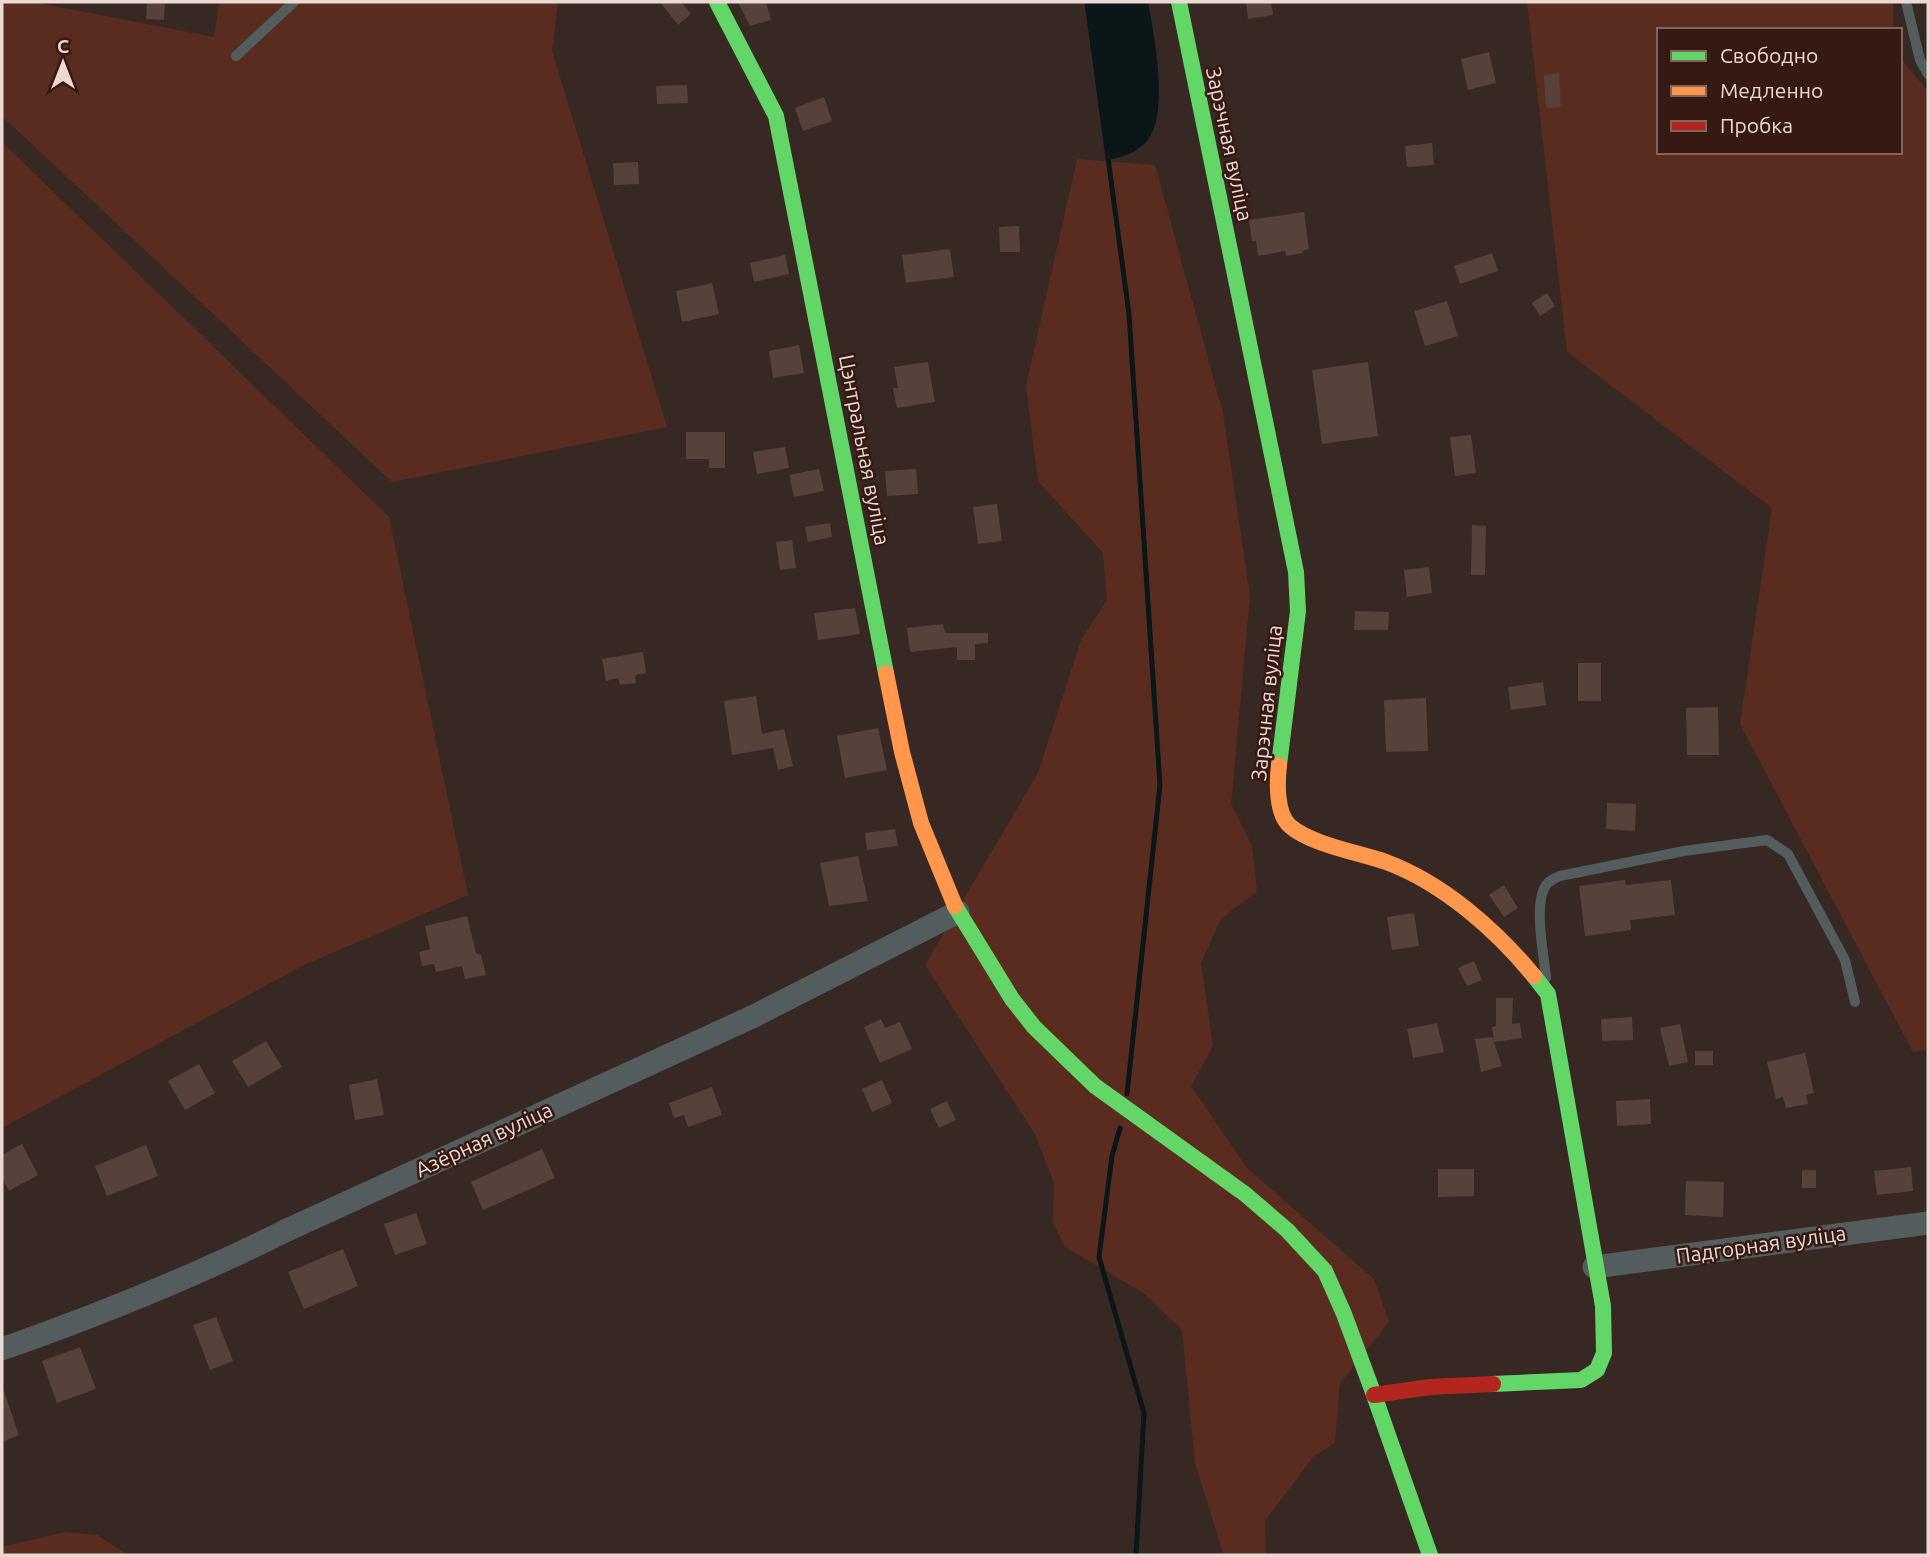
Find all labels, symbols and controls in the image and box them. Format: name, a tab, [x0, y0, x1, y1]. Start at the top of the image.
north arrow	[28, 28, 98, 98]
legend	[1657, 28, 1902, 154]
text: С	[57, 35, 69, 57]
text: Свободно	[1720, 43, 1818, 67]
street label: Зарэчная вуліца	[1202, 65, 1258, 223]
text: Медленно	[1720, 78, 1823, 102]
text: Пробка	[1720, 113, 1793, 137]
street label: Цэнтральная вуліца	[835, 352, 895, 547]
street label: Зарэчная вуліца	[1246, 624, 1286, 782]
street label: Азёрная вуліца	[411, 1097, 556, 1181]
street label: Падгорная вуліца	[1674, 1220, 1847, 1268]

